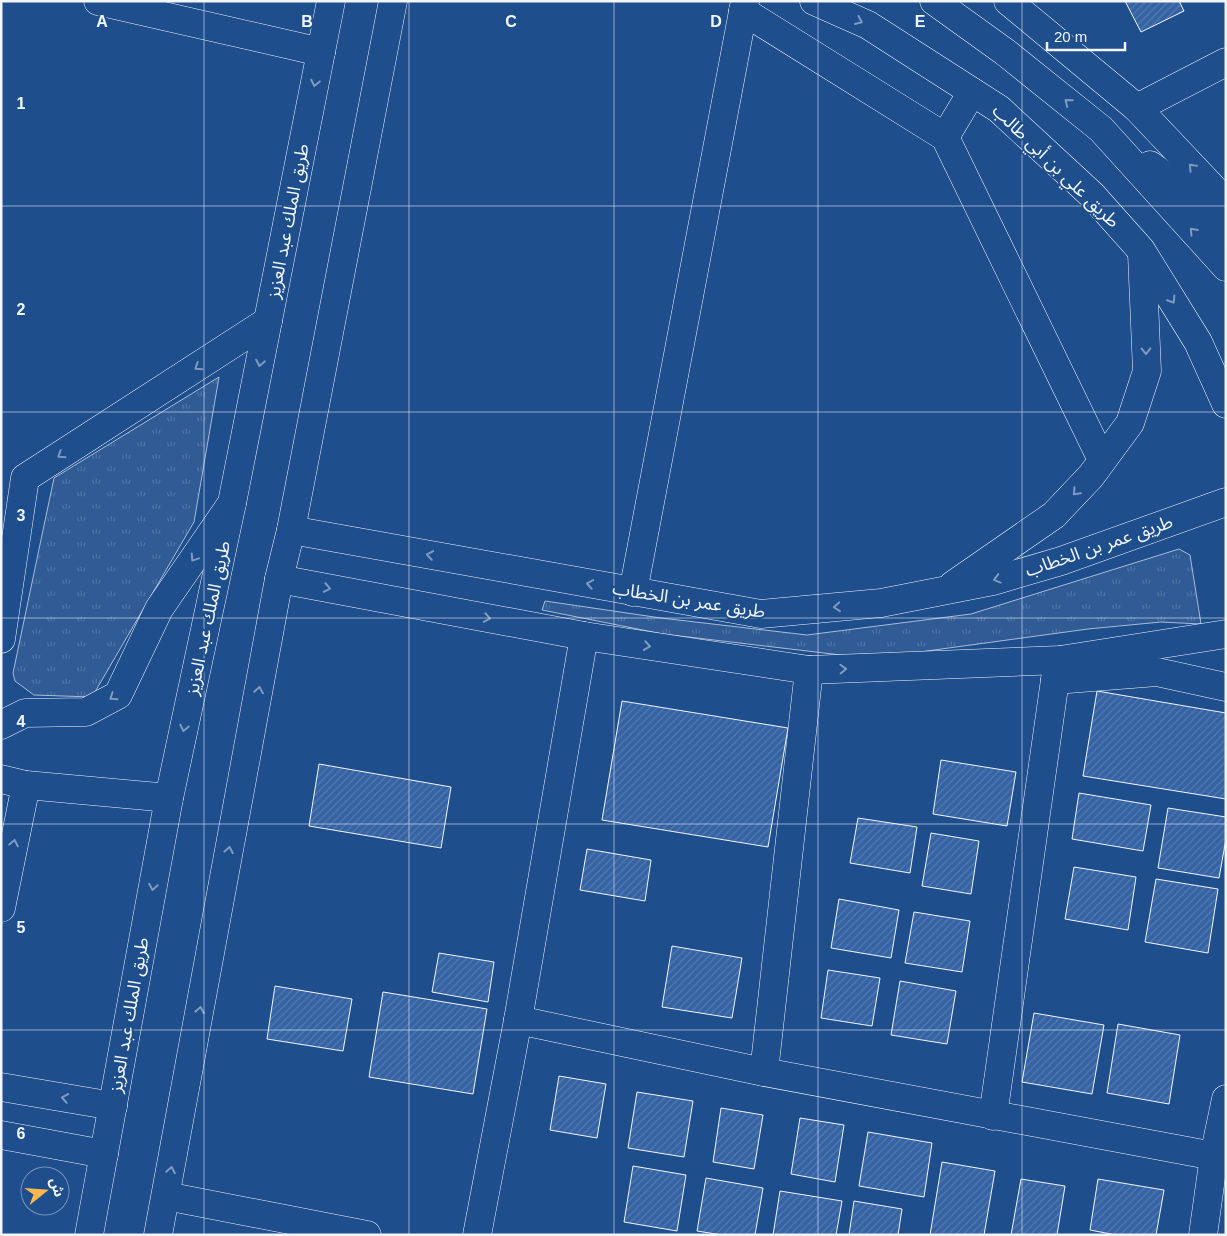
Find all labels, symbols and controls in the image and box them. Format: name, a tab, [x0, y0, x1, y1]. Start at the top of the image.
text: A	[96, 13, 108, 30]
text: B	[301, 13, 313, 30]
text: C	[505, 13, 517, 30]
text: D	[710, 13, 722, 30]
text: E	[915, 13, 926, 30]
one-way arrow	[854, 15, 863, 25]
scale bar	[1047, 20, 1124, 52]
text: 20 m	[1054, 28, 1087, 45]
one-way arrow	[310, 79, 321, 88]
text: 1	[17, 95, 26, 112]
street label: طريق علي بن أبي طالب	[986, 99, 1124, 234]
one-way arrow	[1064, 99, 1073, 108]
street label: طريق الملك عبد العزيز	[263, 142, 314, 301]
one-way arrow	[1189, 163, 1198, 172]
one-way arrow	[1190, 227, 1199, 236]
one-way arrow	[1166, 294, 1175, 304]
text: 2	[17, 301, 26, 318]
one-way arrow	[1141, 347, 1152, 355]
one-way arrow	[255, 359, 265, 367]
one-way arrow	[194, 360, 203, 370]
one-way arrow	[57, 448, 66, 458]
one-way arrow	[1073, 486, 1082, 495]
text: 3	[17, 507, 26, 524]
street label: طريق عمر بن الخطاب	[1023, 511, 1176, 582]
street label: طريق الملك عبد العزيز	[182, 539, 235, 698]
one-way arrow	[426, 551, 435, 561]
one-way arrow	[191, 553, 201, 562]
one-way arrow	[994, 574, 1002, 584]
street label: طريق عمر بن الخطاب	[611, 578, 767, 623]
one-way arrow	[586, 580, 595, 590]
one-way arrow	[323, 582, 332, 592]
one-way arrow	[833, 601, 841, 612]
one-way arrow	[483, 612, 491, 622]
one-way arrow	[643, 640, 651, 650]
one-way arrow	[839, 664, 847, 674]
one-way arrow	[253, 686, 263, 695]
one-way arrow	[109, 690, 118, 700]
text: 4	[17, 713, 26, 730]
one-way arrow	[179, 723, 190, 732]
one-way arrow	[9, 839, 19, 848]
one-way arrow	[224, 846, 234, 854]
one-way arrow	[148, 883, 159, 892]
text: 5	[17, 919, 26, 936]
street label: طريق الملك عبد العزيز	[105, 936, 153, 1095]
one-way arrow	[194, 1005, 205, 1014]
one-way arrow	[60, 1093, 69, 1103]
text: 6	[17, 1125, 26, 1142]
one-way arrow	[165, 1165, 175, 1174]
north arrow	[20, 1166, 70, 1216]
text: ش	[47, 1176, 68, 1199]

